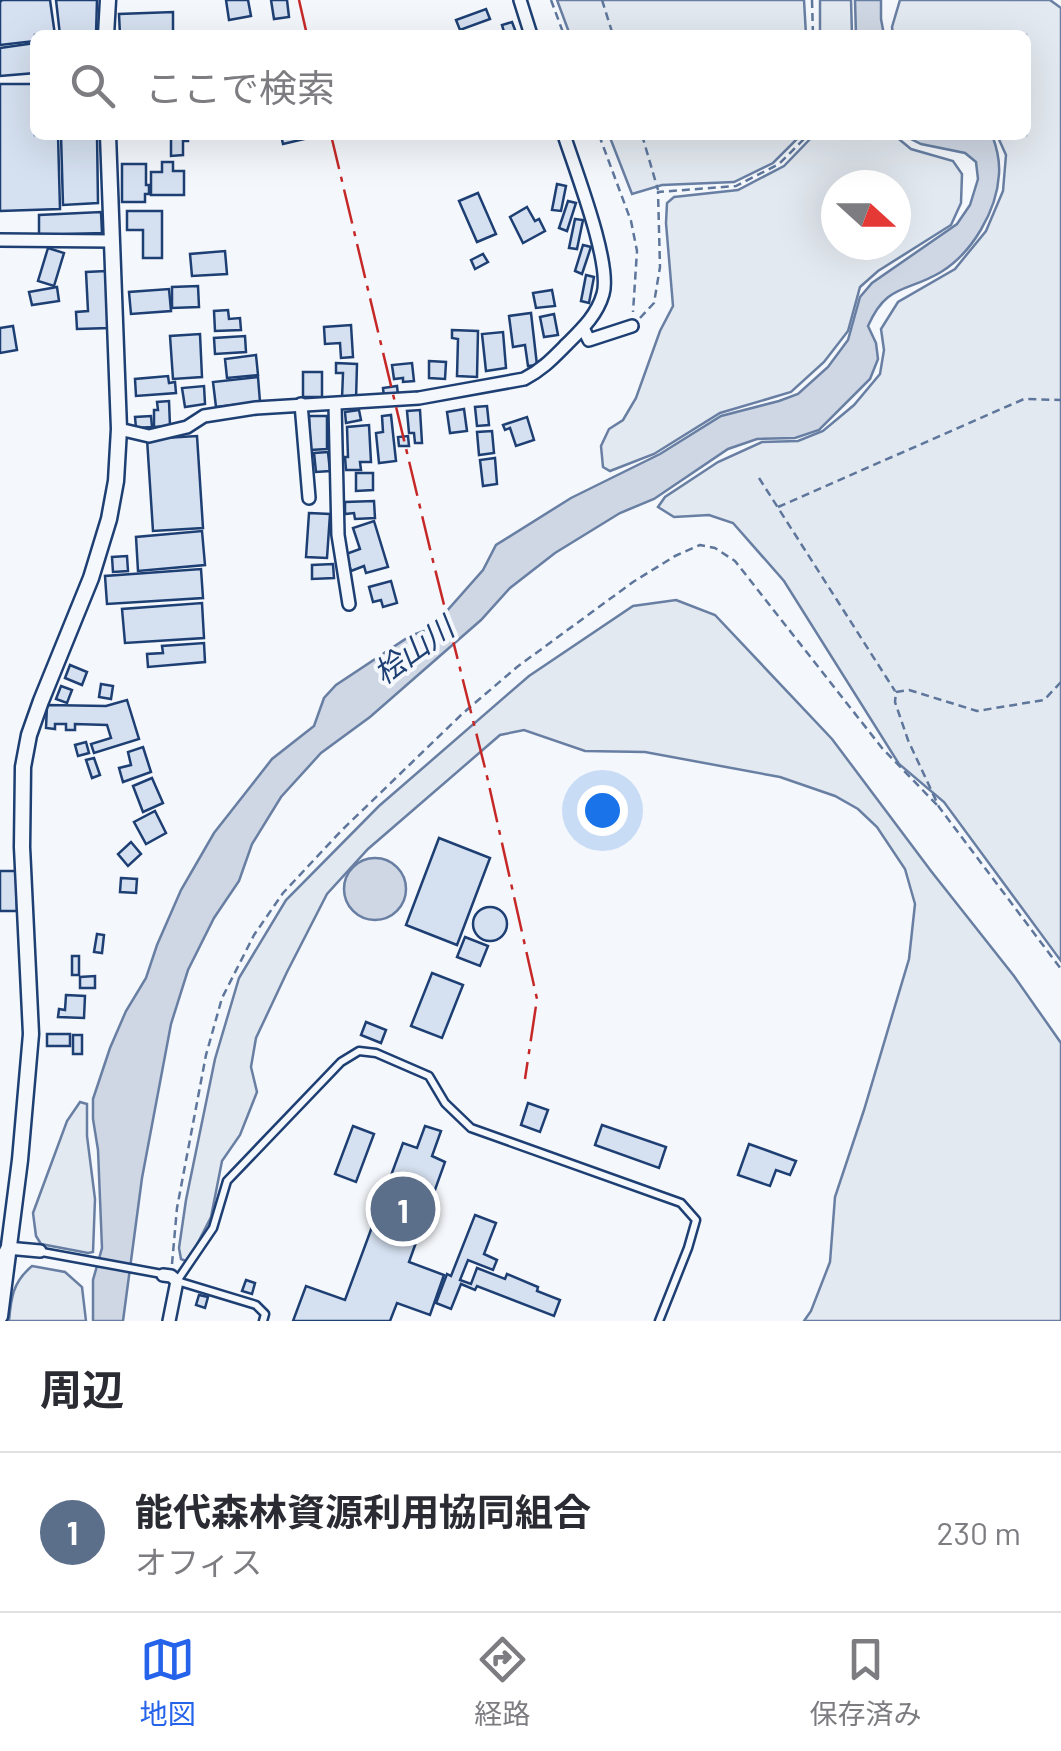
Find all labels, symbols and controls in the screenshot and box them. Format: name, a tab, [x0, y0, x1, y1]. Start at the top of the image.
search box	[30, 30, 1031, 140]
icon: search	[65, 58, 120, 113]
text: ここで検索	[145, 64, 335, 110]
north arrow	[821, 170, 911, 260]
water label: 桧山川	[366, 607, 462, 690]
your location	[577, 785, 628, 836]
pin: 1	[370, 1172, 436, 1246]
text: 周辺	[40, 1363, 124, 1413]
text: 能代森林資源利用協同組合	[135, 1488, 591, 1534]
text: 1	[67, 1513, 78, 1551]
text: 230 m	[937, 1513, 1021, 1551]
text: オフィス	[135, 1542, 262, 1580]
tab: 地図	[139, 1632, 196, 1732]
tab: 経路	[474, 1632, 531, 1732]
tab: 保存済み	[809, 1632, 922, 1732]

